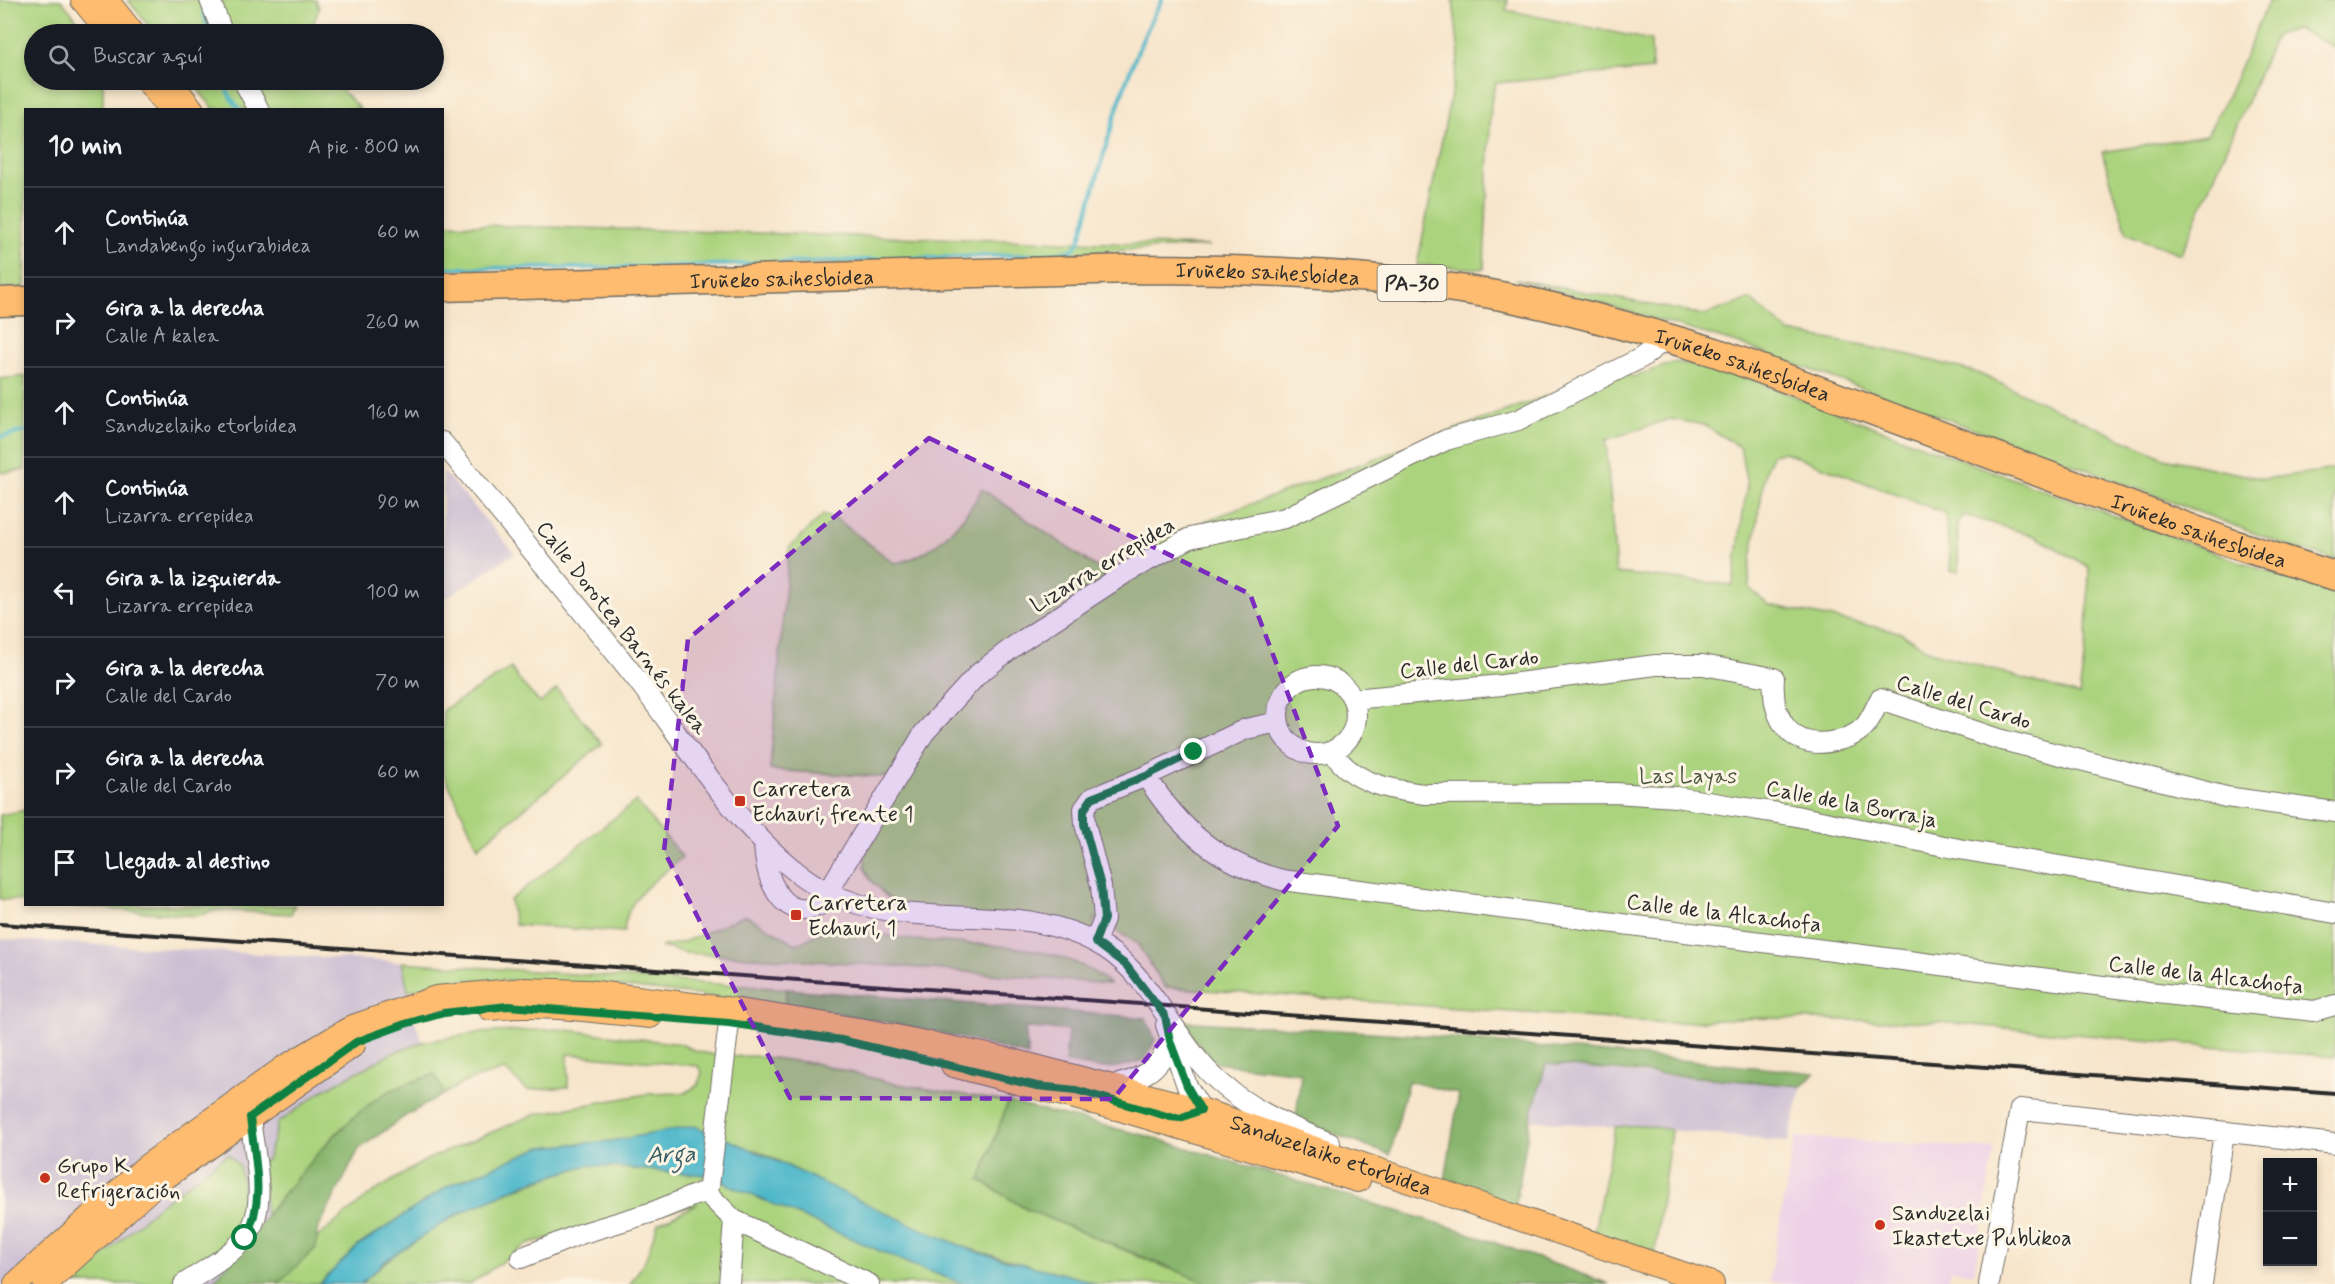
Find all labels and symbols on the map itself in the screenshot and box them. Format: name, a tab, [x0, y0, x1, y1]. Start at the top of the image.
street label: Iruñeko saihesbidea	[1175, 257, 1361, 293]
street label: Iruñeko saihesbidea	[689, 264, 875, 297]
road number: PA-30	[1378, 265, 1446, 301]
street label: Iruñeko saihesbidea	[1651, 323, 1834, 410]
street label: Iruñeko saihesbidea	[2107, 488, 2290, 576]
street label: Lizarra errepidea	[1026, 512, 1180, 620]
street label: Calle Dorotea Barnés kalea	[529, 516, 714, 741]
street label: Calle del Cardo	[1398, 644, 1540, 686]
street label: Calle del Cardo	[1893, 669, 2034, 737]
route end	[1180, 738, 1206, 764]
park label: Las Layas	[1639, 763, 1737, 791]
street label: Calle de la Borraja	[1763, 775, 1940, 835]
place label: Carretera Echauri, frente 1	[752, 776, 914, 829]
marker: Carretera Echauri, frente 1	[733, 794, 747, 808]
street label: Calle de la Alcachofa	[1625, 888, 1823, 940]
place label: Carretera Echauri, 1	[808, 890, 908, 943]
marker: Carretera Echauri, 1	[789, 908, 803, 922]
street label: Calle de la Alcachofa	[2107, 950, 2305, 1002]
street label: Sanduzelaiko etorbidea	[1226, 1109, 1435, 1204]
water label: Arga	[646, 1139, 696, 1175]
place label: Grupo K Refrigeración	[57, 1153, 180, 1207]
marker: Grupo K Refrigeración	[38, 1171, 52, 1185]
place label: Sanduzelai Ikastetxe Publikoa	[1892, 1200, 2072, 1253]
marker: Sanduzelai Ikastetxe Publikoa	[1873, 1218, 1887, 1232]
route start	[231, 1224, 257, 1250]

